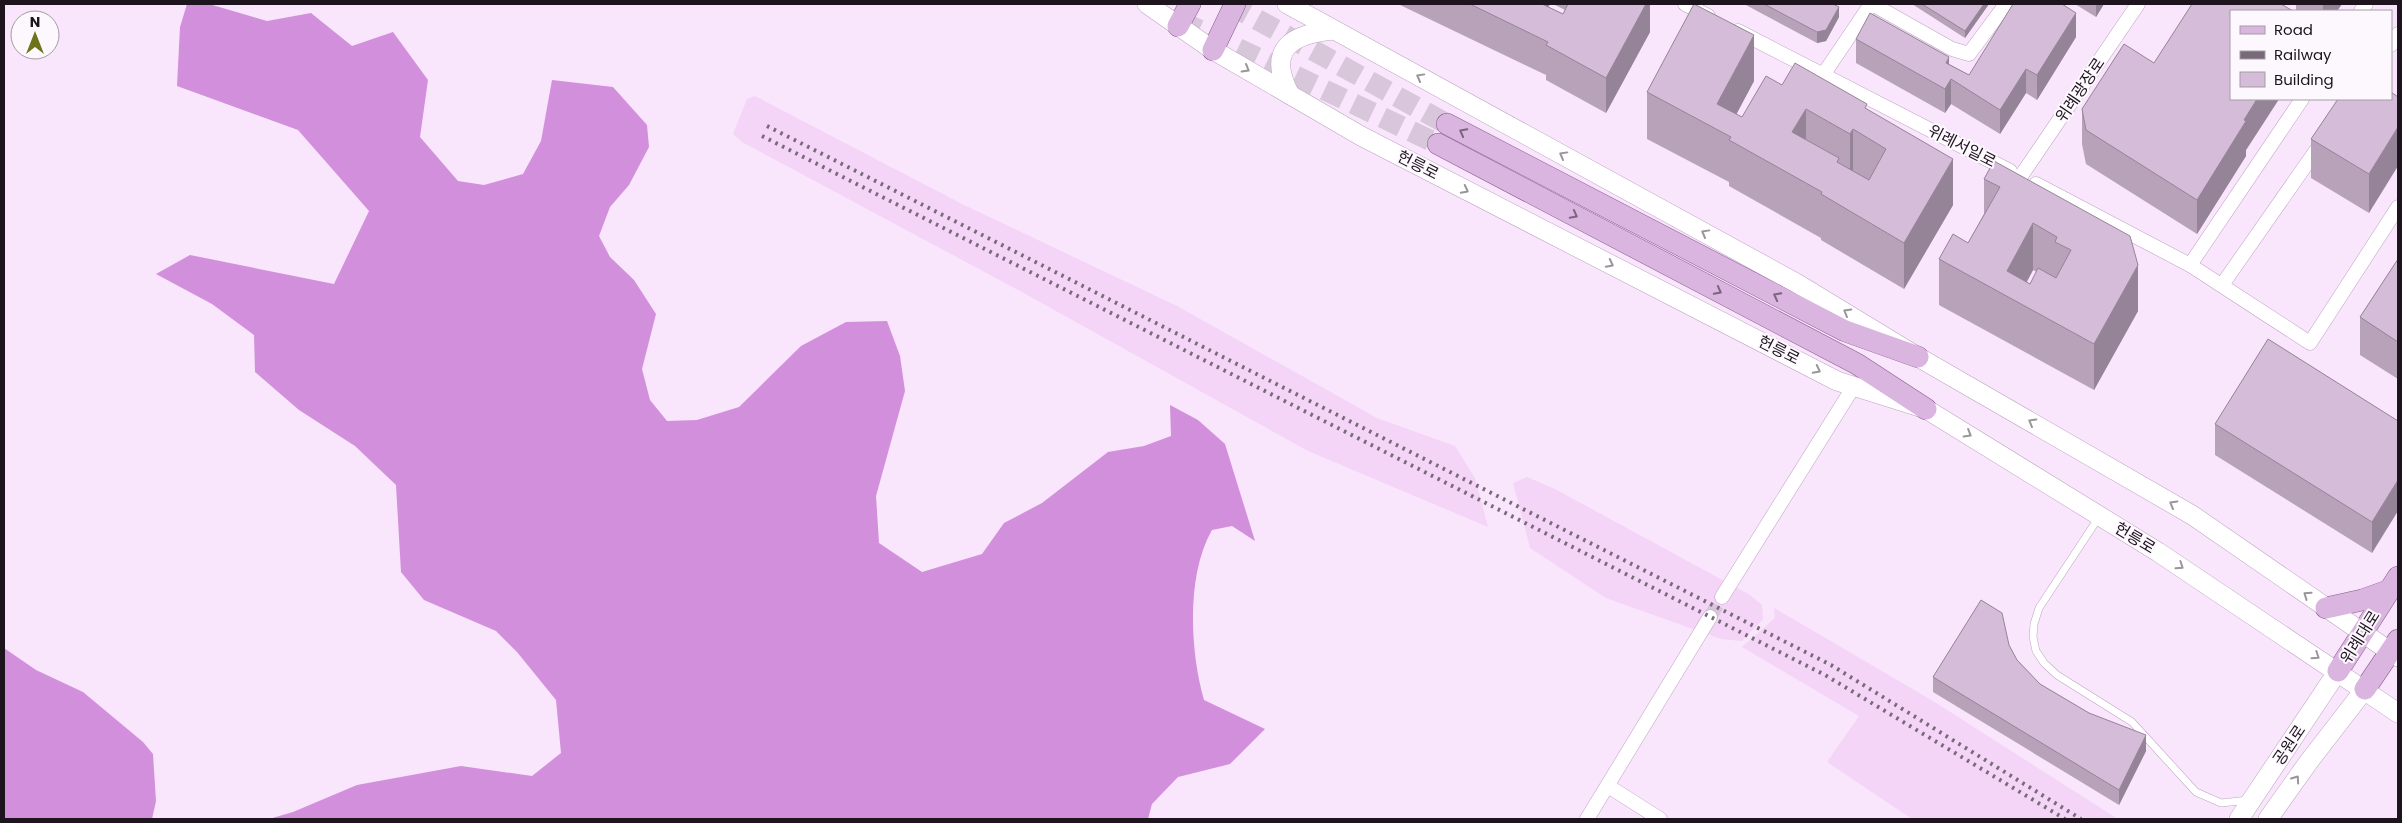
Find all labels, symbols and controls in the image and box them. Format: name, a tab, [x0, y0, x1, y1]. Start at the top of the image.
north arrow	[10, 10, 60, 60]
legend	[2230, 10, 2392, 100]
text: N	[30, 12, 40, 32]
text: Road	[2274, 19, 2313, 40]
text: Railway	[2274, 44, 2332, 65]
street label: 위례광장로	[2050, 53, 2110, 127]
one-way arrow	[1241, 63, 1250, 73]
text: Building	[2274, 69, 2334, 90]
one-way arrow	[1417, 73, 1426, 83]
street label: 위례서일로	[1924, 119, 2000, 173]
one-way arrow	[1459, 128, 1468, 138]
street label: 헌릉로	[1393, 145, 1443, 185]
one-way arrow	[1559, 151, 1568, 161]
one-way arrow	[1460, 184, 1469, 194]
one-way arrow	[1569, 209, 1578, 219]
one-way arrow	[1702, 229, 1711, 239]
one-way arrow	[1604, 258, 1613, 268]
one-way arrow	[1713, 285, 1722, 295]
one-way arrow	[1773, 293, 1782, 303]
one-way arrow	[1844, 309, 1853, 319]
street label: 헌릉로	[1754, 330, 1804, 370]
one-way arrow	[1811, 364, 1820, 374]
one-way arrow	[2029, 418, 2038, 428]
one-way arrow	[1963, 428, 1972, 438]
one-way arrow	[2169, 500, 2178, 510]
street label: 헌릉로	[2110, 517, 2160, 559]
one-way arrow	[2175, 560, 2184, 570]
one-way arrow	[2303, 592, 2313, 601]
street label: 위례대로	[2335, 606, 2385, 668]
one-way arrow	[2310, 650, 2319, 660]
street label: 공원로	[2267, 720, 2311, 770]
one-way arrow	[2290, 775, 2299, 785]

